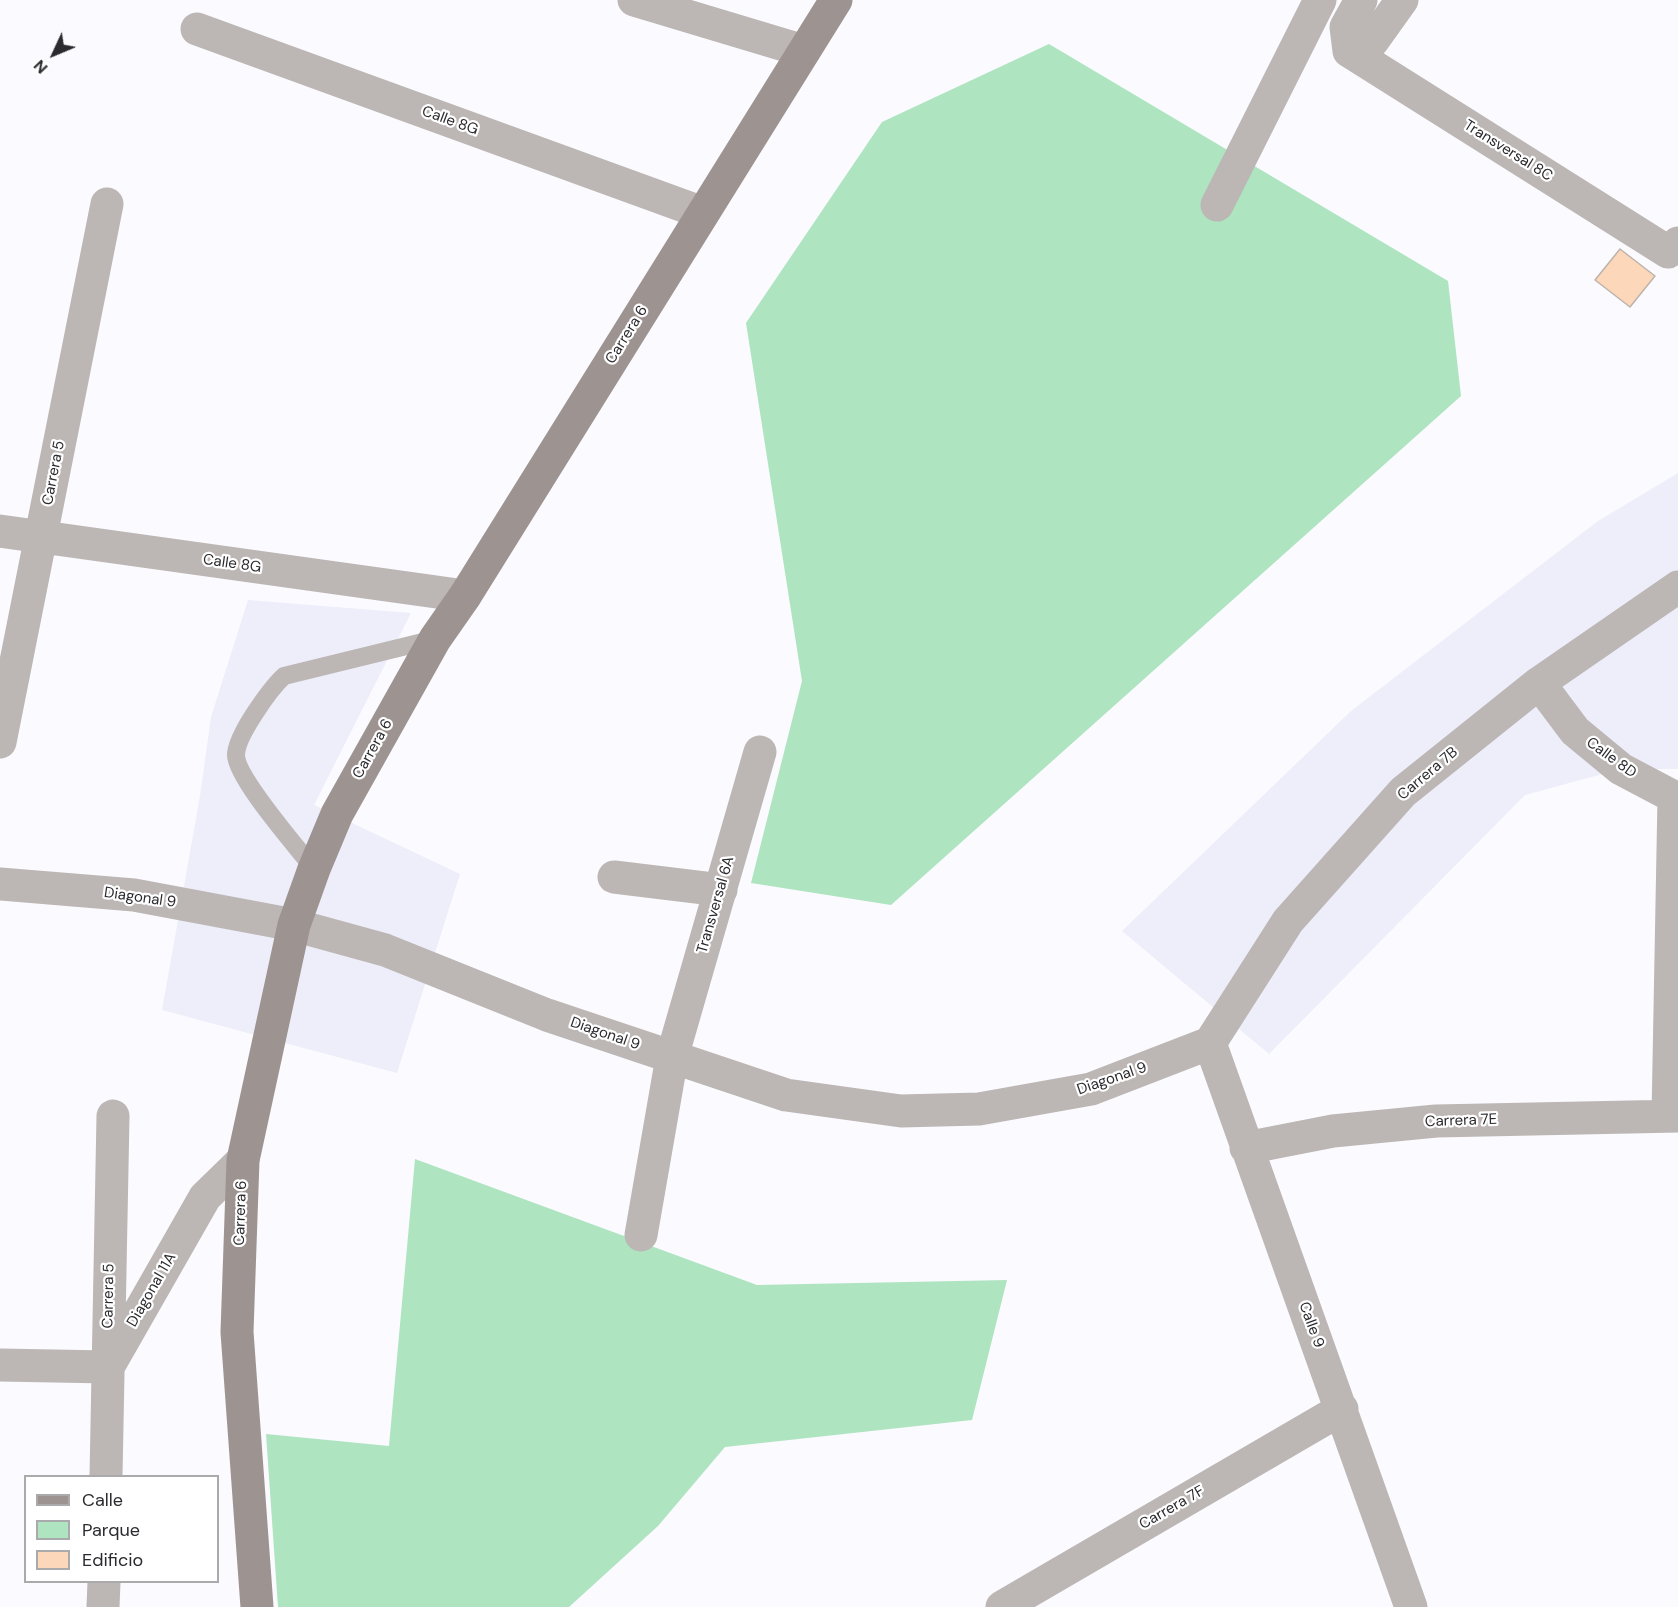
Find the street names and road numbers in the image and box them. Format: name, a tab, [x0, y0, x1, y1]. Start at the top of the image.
street label: Calle 8G	[419, 103, 481, 139]
street label: Transversal 8C	[1460, 116, 1556, 186]
street label: Carrera 6	[602, 303, 652, 367]
street label: Carrera 5	[39, 439, 69, 507]
street label: Calle 8G	[202, 551, 262, 577]
street label: Carrera 6	[349, 716, 397, 782]
street label: Calle 8D	[1582, 734, 1640, 782]
street label: Carrera 7B	[1394, 744, 1462, 804]
street label: Transversal 6A	[694, 854, 738, 956]
street label: Diagonal 9	[103, 884, 177, 912]
street label: Diagonal 9	[568, 1014, 642, 1054]
street label: Diagonal 9	[1075, 1059, 1149, 1099]
street label: Carrera 7E	[1424, 1111, 1498, 1131]
street label: Carrera 6	[231, 1180, 251, 1246]
street label: Diagonal 11A	[124, 1250, 180, 1330]
street label: Carrera 5	[99, 1263, 119, 1329]
street label: Calle 9	[1294, 1300, 1328, 1350]
street label: Carrera 7F	[1136, 1482, 1208, 1534]

